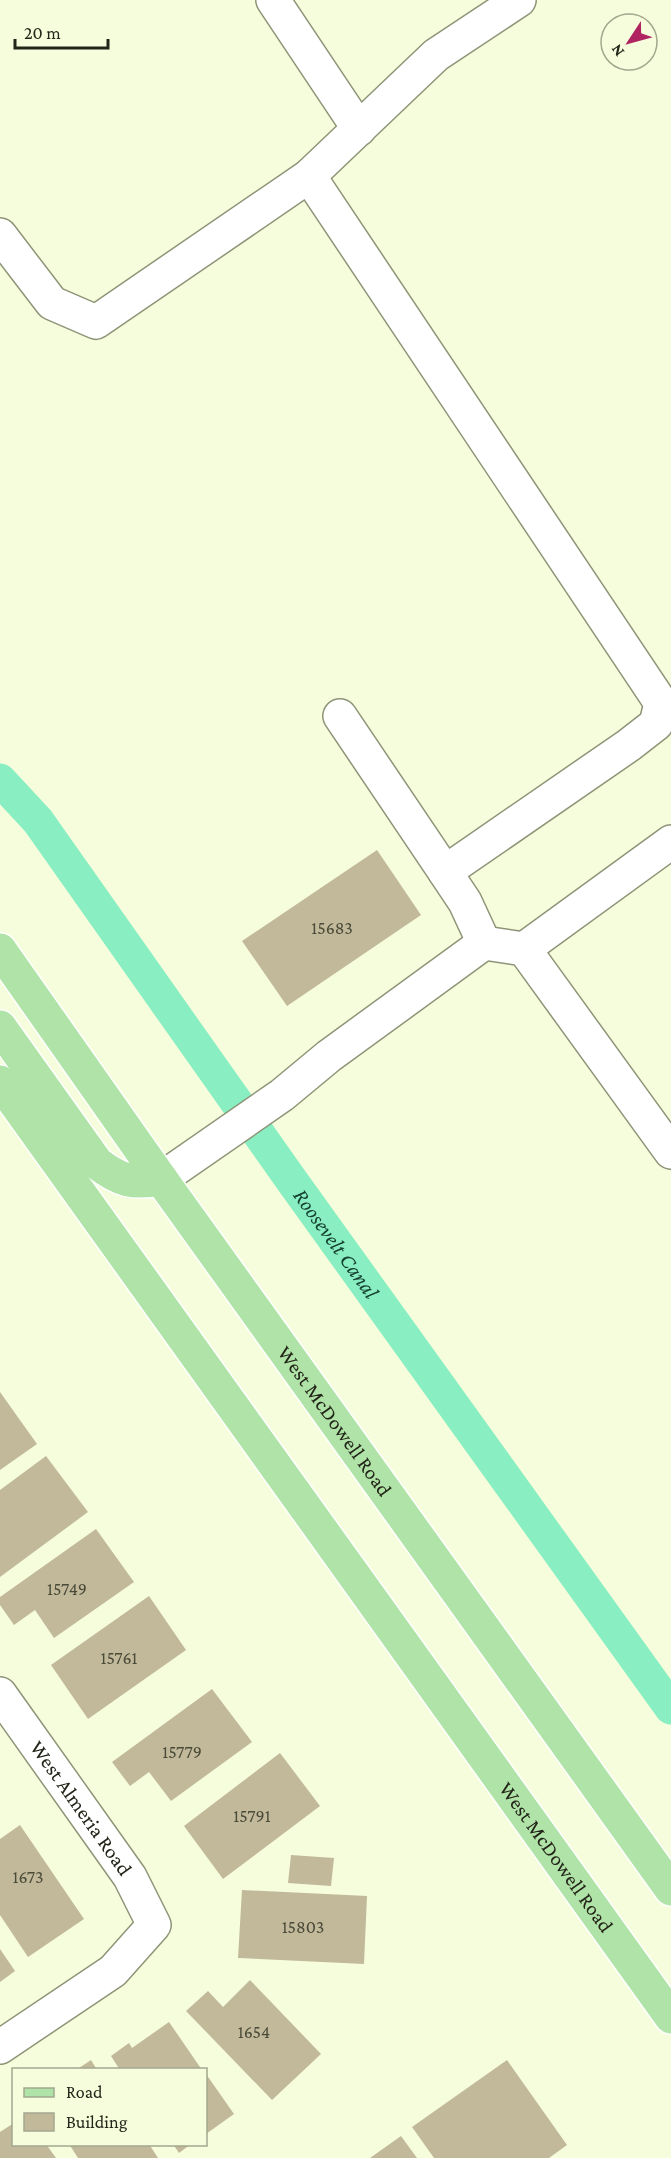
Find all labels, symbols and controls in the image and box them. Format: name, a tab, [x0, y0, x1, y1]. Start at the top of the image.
scale bar	[15, 12, 108, 50]
north arrow	[599, 12, 659, 72]
text: 20 m	[24, 23, 61, 43]
text: N	[607, 41, 627, 60]
house number: 15683	[311, 918, 353, 938]
water label: Roosevelt Canal	[289, 1183, 385, 1303]
street label: West McDowell Road	[273, 1341, 397, 1501]
house number: 15749	[47, 1579, 87, 1599]
house number: 15761	[100, 1648, 138, 1668]
street label: West Almeria Road	[25, 1736, 137, 1880]
house number: 15779	[162, 1742, 202, 1762]
street label: West McDowell Road	[494, 1777, 618, 1937]
house number: 15791	[233, 1806, 271, 1826]
house number: 1673	[12, 1867, 44, 1887]
house number: 15803	[282, 1917, 324, 1937]
house number: 1654	[238, 2022, 270, 2042]
legend	[12, 2068, 207, 2146]
text: Road	[66, 2082, 103, 2102]
text: Building	[66, 2112, 128, 2132]

